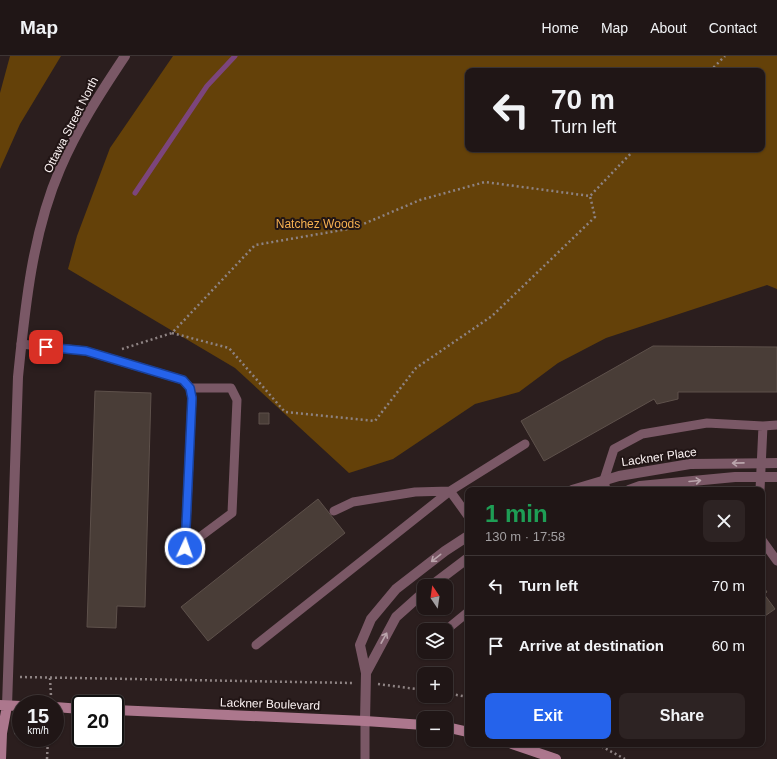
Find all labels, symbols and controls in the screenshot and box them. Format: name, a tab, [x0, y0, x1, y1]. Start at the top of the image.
text: Map	[20, 17, 58, 38]
text: Home	[542, 20, 579, 36]
text: Map	[601, 20, 628, 36]
text: About	[650, 20, 687, 36]
text: Contact	[709, 20, 757, 36]
street label: Ottawa Street North	[41, 75, 101, 175]
icon: left	[485, 84, 537, 136]
text: 70 m	[551, 84, 615, 115]
text: Turn left	[551, 117, 616, 137]
park label: Natchez Woods	[276, 217, 360, 231]
pin	[29, 330, 63, 364]
icon: arrive	[35, 336, 57, 358]
street label: Lackner Place	[620, 445, 698, 469]
one-way arrow	[732, 459, 745, 466]
one-way arrow	[688, 477, 701, 485]
text: 1 min	[485, 500, 548, 527]
button: close	[703, 500, 745, 542]
position arrow	[164, 527, 206, 569]
text: 130 m · 17:58	[485, 529, 565, 544]
one-way arrow	[430, 553, 441, 562]
icon: left	[485, 575, 507, 597]
text: Turn left	[519, 577, 578, 594]
text: 70 m	[712, 577, 745, 594]
north arrow	[417, 579, 453, 615]
map controls	[417, 579, 453, 747]
button: layers	[417, 623, 453, 659]
one-way arrow	[381, 632, 388, 644]
icon: arrive	[485, 635, 507, 657]
text: Arrive at destination	[519, 637, 664, 654]
text: 60 m	[712, 637, 745, 654]
button: +	[417, 667, 453, 703]
button: Exit	[485, 693, 611, 739]
button: Share	[619, 693, 745, 739]
speed limit sign: 20	[72, 695, 124, 747]
street label: Lackner Boulevard	[220, 695, 320, 713]
text: 15	[27, 705, 49, 727]
button: −	[417, 711, 453, 747]
text: km/h	[27, 725, 49, 736]

